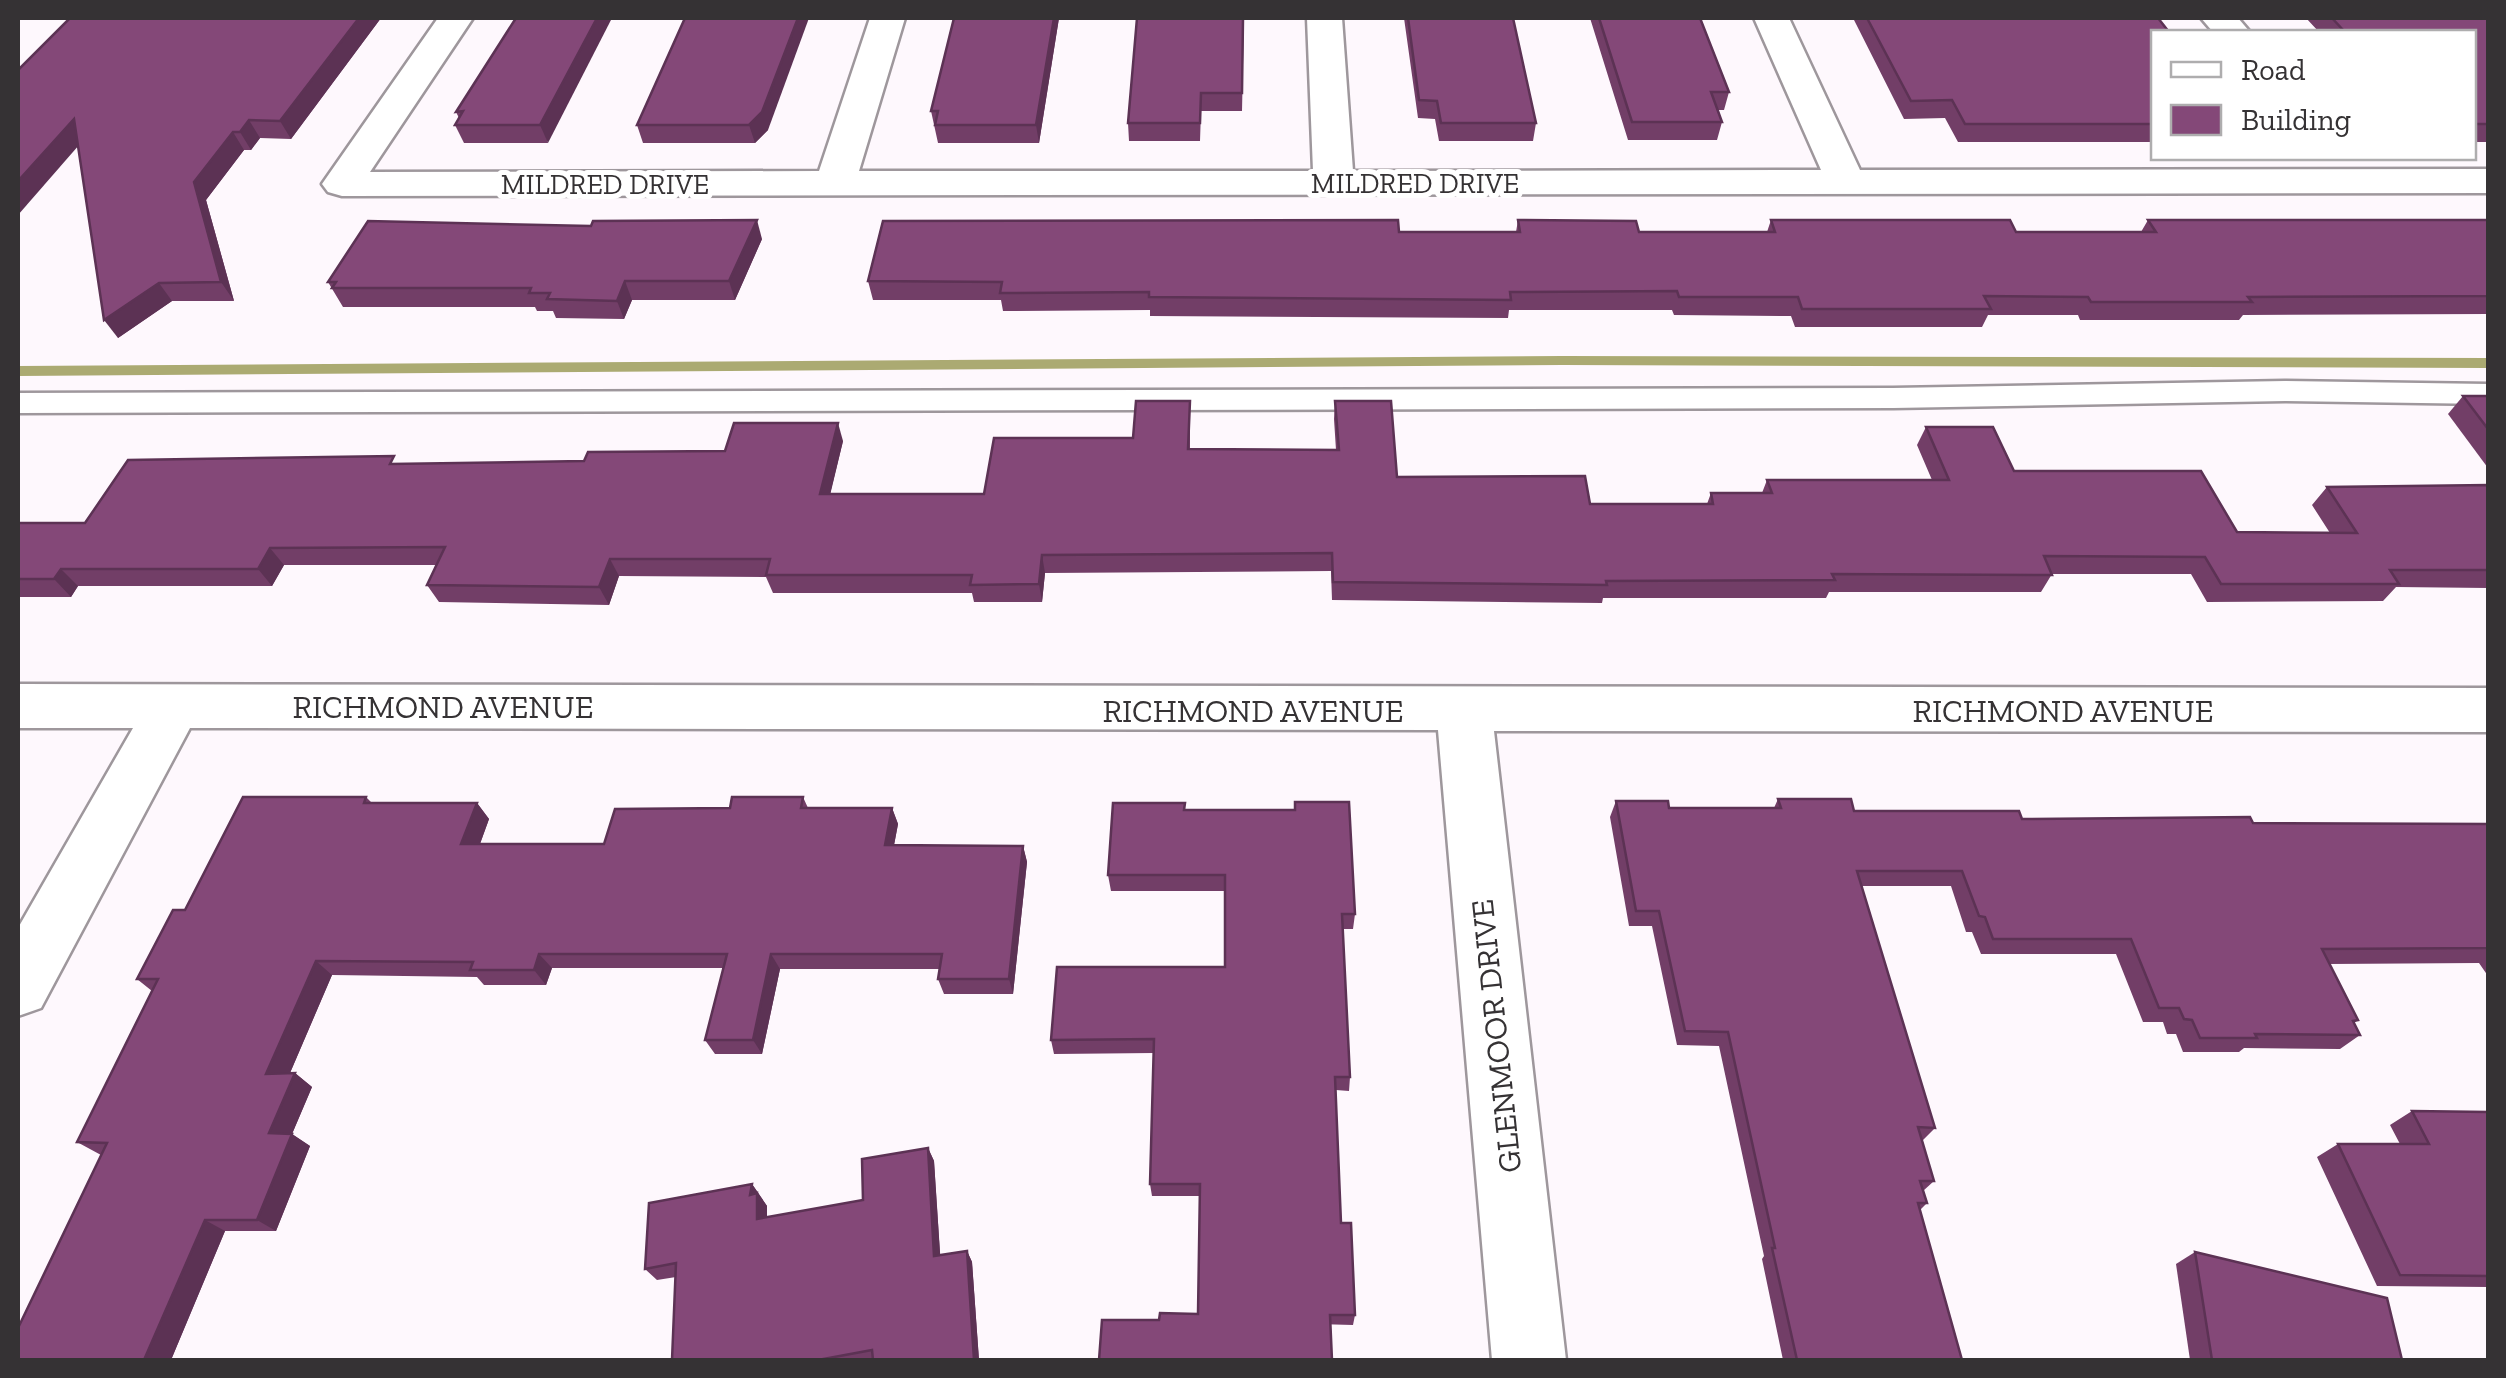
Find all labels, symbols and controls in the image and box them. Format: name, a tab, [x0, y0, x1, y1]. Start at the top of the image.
legend	[2151, 30, 2476, 160]
text: Road	[2241, 52, 2306, 88]
text: Building	[2241, 102, 2351, 138]
street label: MILDRED DRIVE	[1311, 167, 1519, 200]
street label: MILDRED DRIVE	[501, 168, 709, 201]
street label: RICHMOND AVENUE	[292, 688, 594, 726]
street label: RICHMOND AVENUE	[1102, 692, 1404, 730]
street label: RICHMOND AVENUE	[1912, 692, 2214, 730]
street label: GLENMOOR DRIVE	[1463, 897, 1529, 1175]

